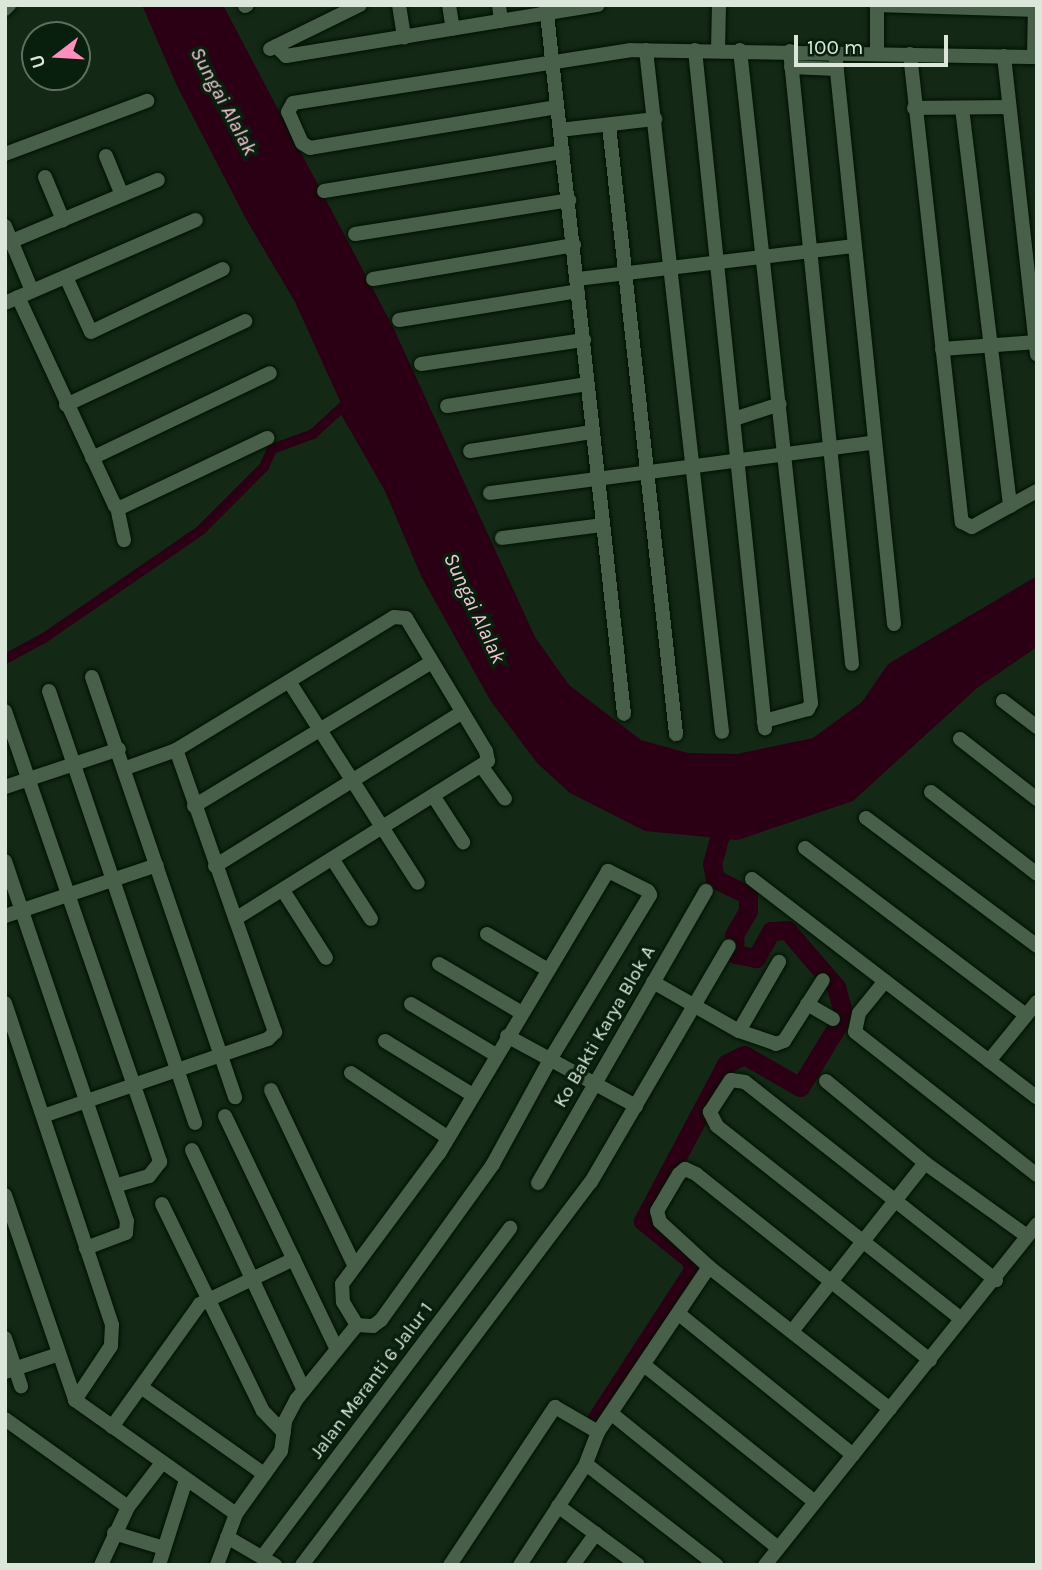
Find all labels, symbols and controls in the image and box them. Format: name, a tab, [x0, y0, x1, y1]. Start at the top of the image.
north arrow	[21, 21, 91, 91]
scale bar	[797, 21, 951, 65]
text: 100 m	[807, 35, 864, 59]
water label: Sungai Alalak	[185, 43, 263, 159]
text: U	[25, 52, 50, 71]
water label: Sungai Alalak	[438, 549, 512, 667]
street label: Ko Bakti Karya Blok A	[549, 942, 661, 1112]
street label: Jalan Meranti 6 Jalur 1	[306, 1298, 438, 1464]

